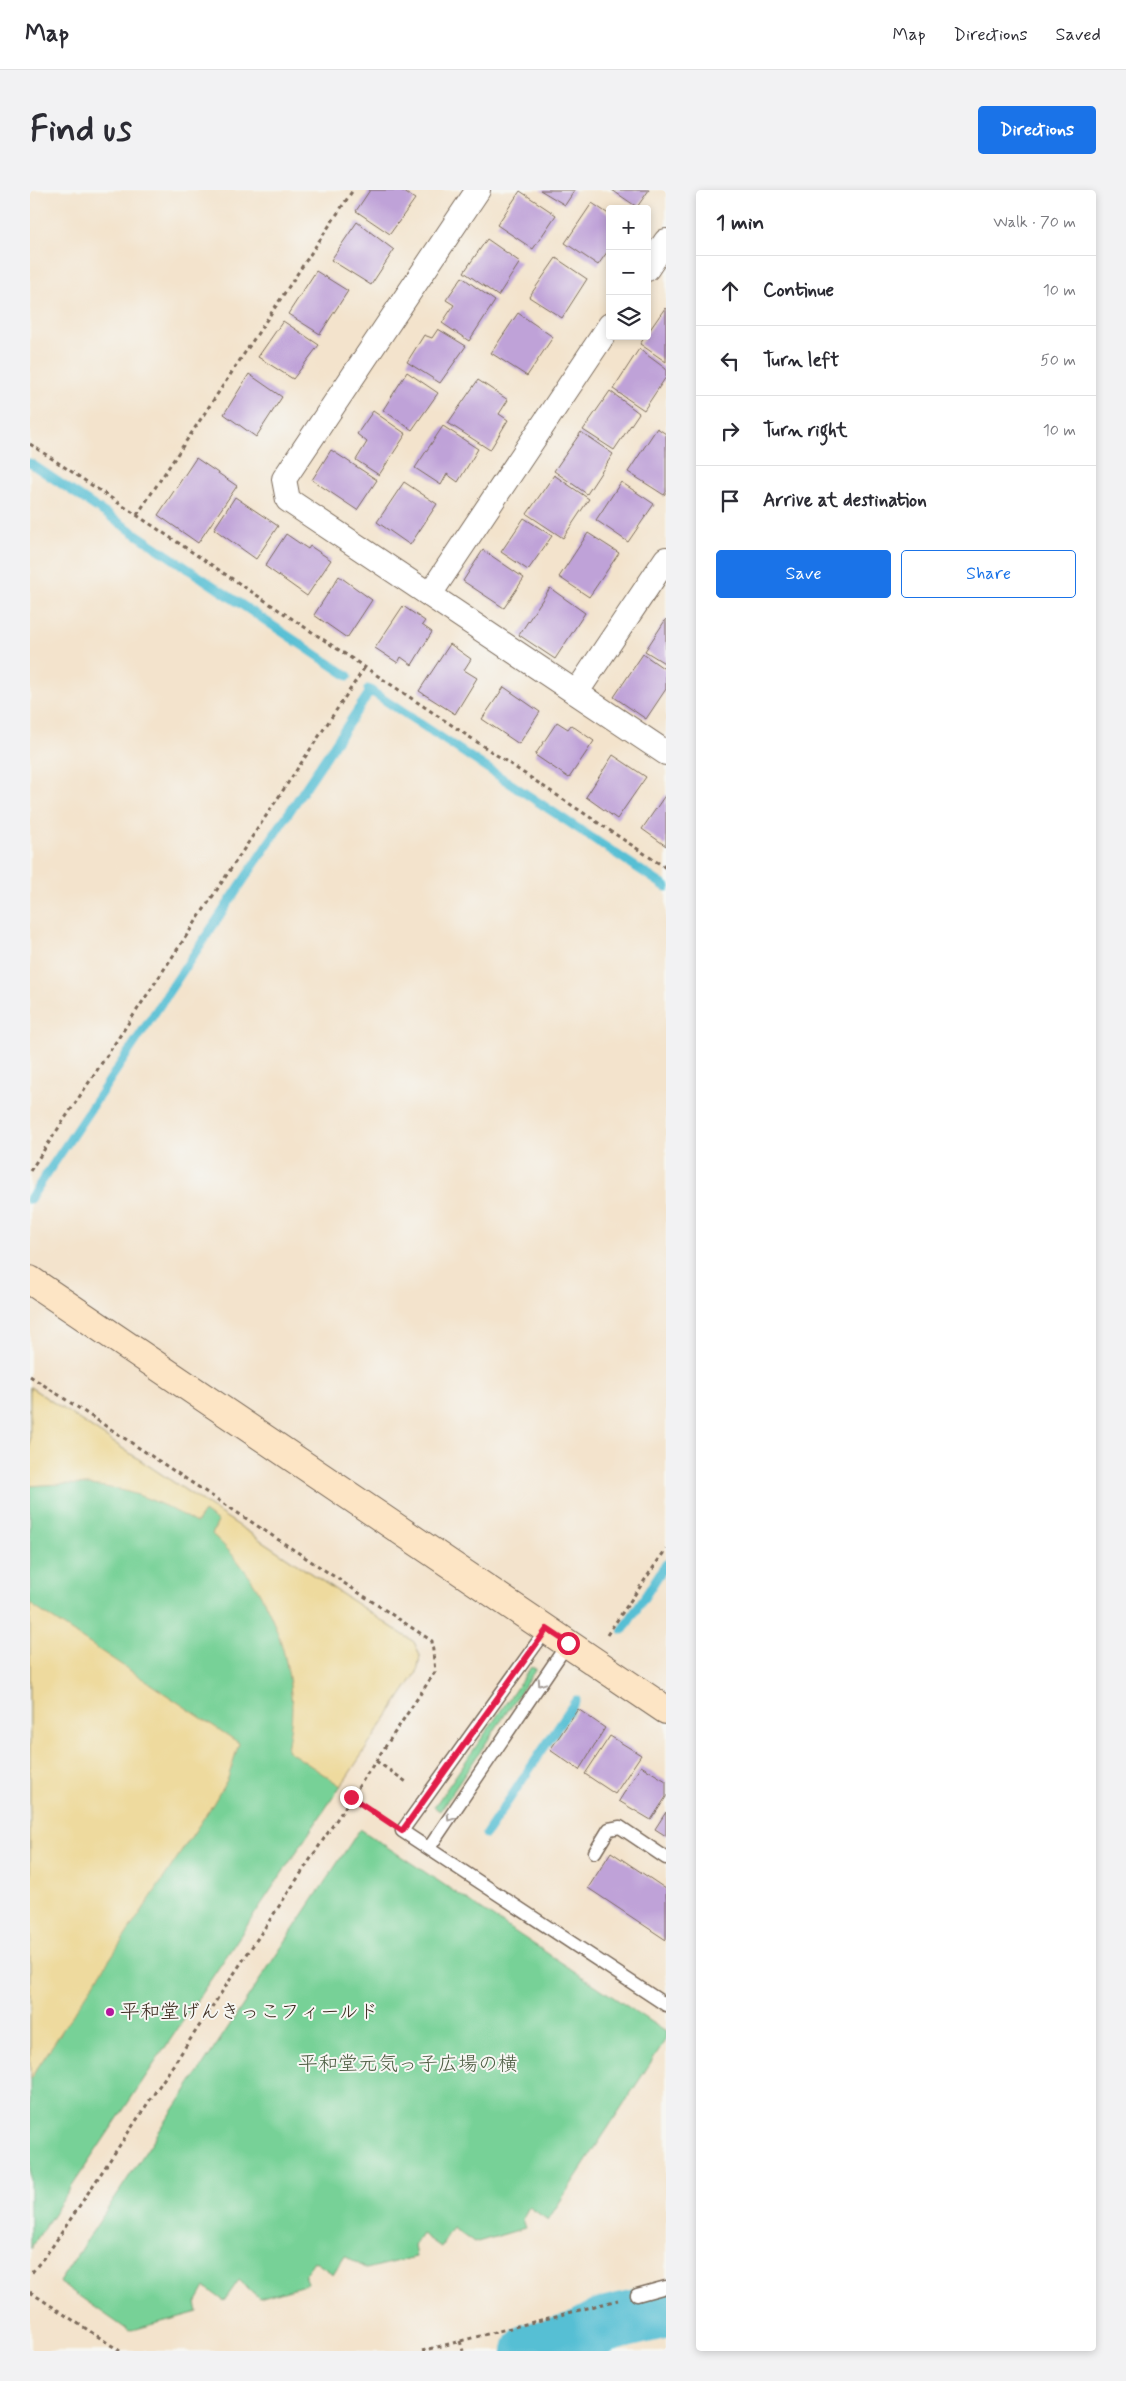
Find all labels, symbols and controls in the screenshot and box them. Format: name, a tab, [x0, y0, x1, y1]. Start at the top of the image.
text: Map	[25, 19, 69, 50]
text: Map	[893, 23, 926, 47]
text: Directions	[954, 23, 1028, 47]
text: Saved	[1056, 23, 1101, 47]
button: Directions	[978, 106, 1096, 154]
text: Find us	[30, 107, 132, 153]
map controls	[606, 205, 651, 340]
button: +	[606, 205, 651, 250]
text: 1 min	[716, 209, 764, 237]
text: Walk · 70 m	[993, 212, 1076, 233]
button: −	[606, 250, 651, 295]
icon: ahead	[716, 277, 744, 305]
text: Continue	[763, 278, 834, 303]
text: 10 m	[1043, 280, 1076, 301]
button: layers	[606, 295, 651, 340]
icon: left	[716, 347, 744, 375]
text: Turn left	[763, 348, 839, 373]
text: 50 m	[1040, 350, 1076, 371]
icon: right	[716, 417, 744, 445]
text: Turn right	[763, 418, 847, 443]
text: 10 m	[1043, 420, 1076, 441]
icon: arrive	[716, 487, 744, 515]
text: Arrive at destination	[763, 488, 927, 513]
button: Save	[716, 550, 891, 598]
button: Share	[901, 550, 1076, 598]
route start	[557, 1632, 580, 1655]
one-way arrow	[537, 1678, 547, 1687]
route end	[340, 1786, 363, 1809]
one-way arrow	[447, 1812, 456, 1822]
place label: 平和堂げんきっこフィールド	[120, 1999, 379, 2026]
marker: 平和堂げんきっこフィールド	[104, 2006, 116, 2018]
park label: 平和堂元気っ子広場の横	[298, 2051, 518, 2078]

